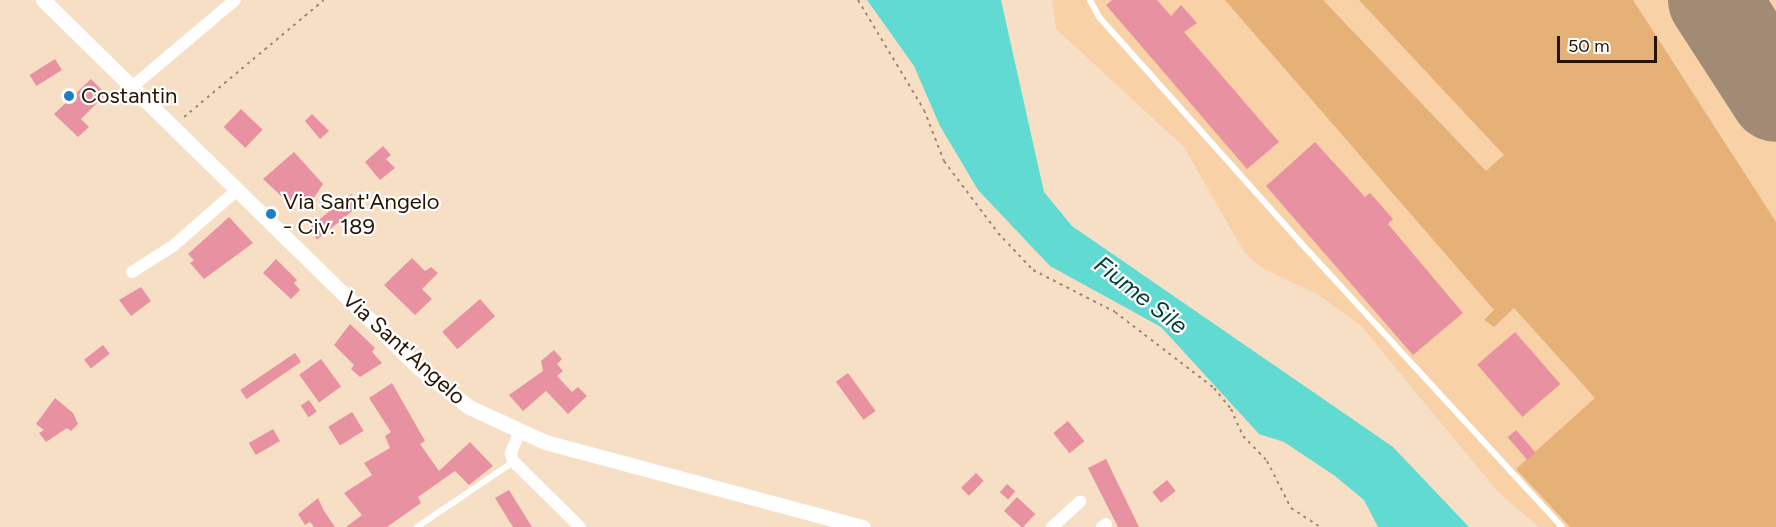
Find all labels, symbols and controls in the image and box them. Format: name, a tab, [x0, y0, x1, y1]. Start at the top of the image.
scale bar	[1560, 24, 1660, 62]
text: 50 m	[1568, 35, 1610, 57]
place label: Costantin	[81, 83, 177, 109]
marker: Costantin	[62, 89, 76, 103]
place label: Via Sant'Angelo - Civ. 189	[283, 188, 439, 240]
marker: Via Sant'Angelo - Civ. 189	[264, 207, 278, 221]
water label: Fiume Sile	[1089, 250, 1193, 340]
street label: Via Sant'Angelo	[337, 286, 471, 410]

